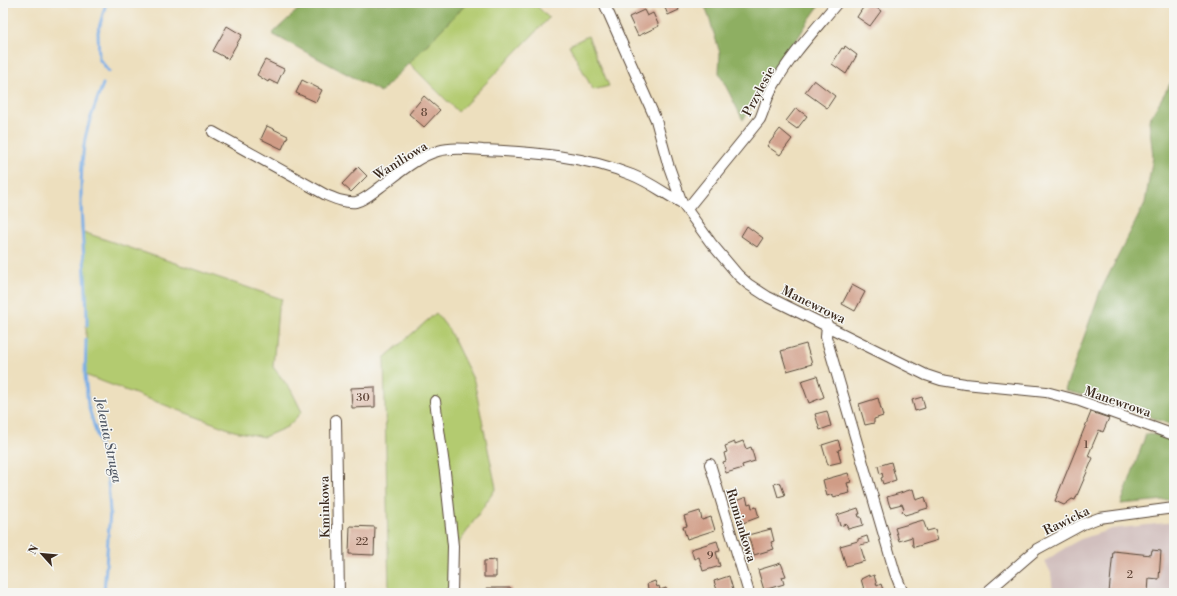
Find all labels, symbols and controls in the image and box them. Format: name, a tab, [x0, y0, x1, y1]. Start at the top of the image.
street label: Przylesie	[739, 63, 779, 119]
house number: 8	[421, 106, 428, 120]
street label: Waniliowa	[370, 138, 431, 184]
street label: Manewrowa	[779, 282, 849, 327]
street label: Manewrowa	[1082, 383, 1154, 421]
house number: 30	[356, 391, 370, 405]
water label: Jelenia Struga	[90, 394, 126, 485]
house number: 1	[1084, 438, 1089, 452]
street label: Kminkowa	[316, 475, 334, 538]
street label: Rumiankowa	[722, 487, 760, 564]
street label: Rawicka	[1041, 503, 1093, 539]
north arrow	[22, 534, 62, 574]
house number: 22	[356, 535, 368, 549]
text: N	[26, 543, 42, 557]
house number: 9	[707, 549, 714, 563]
house number: 2	[1127, 568, 1133, 582]

